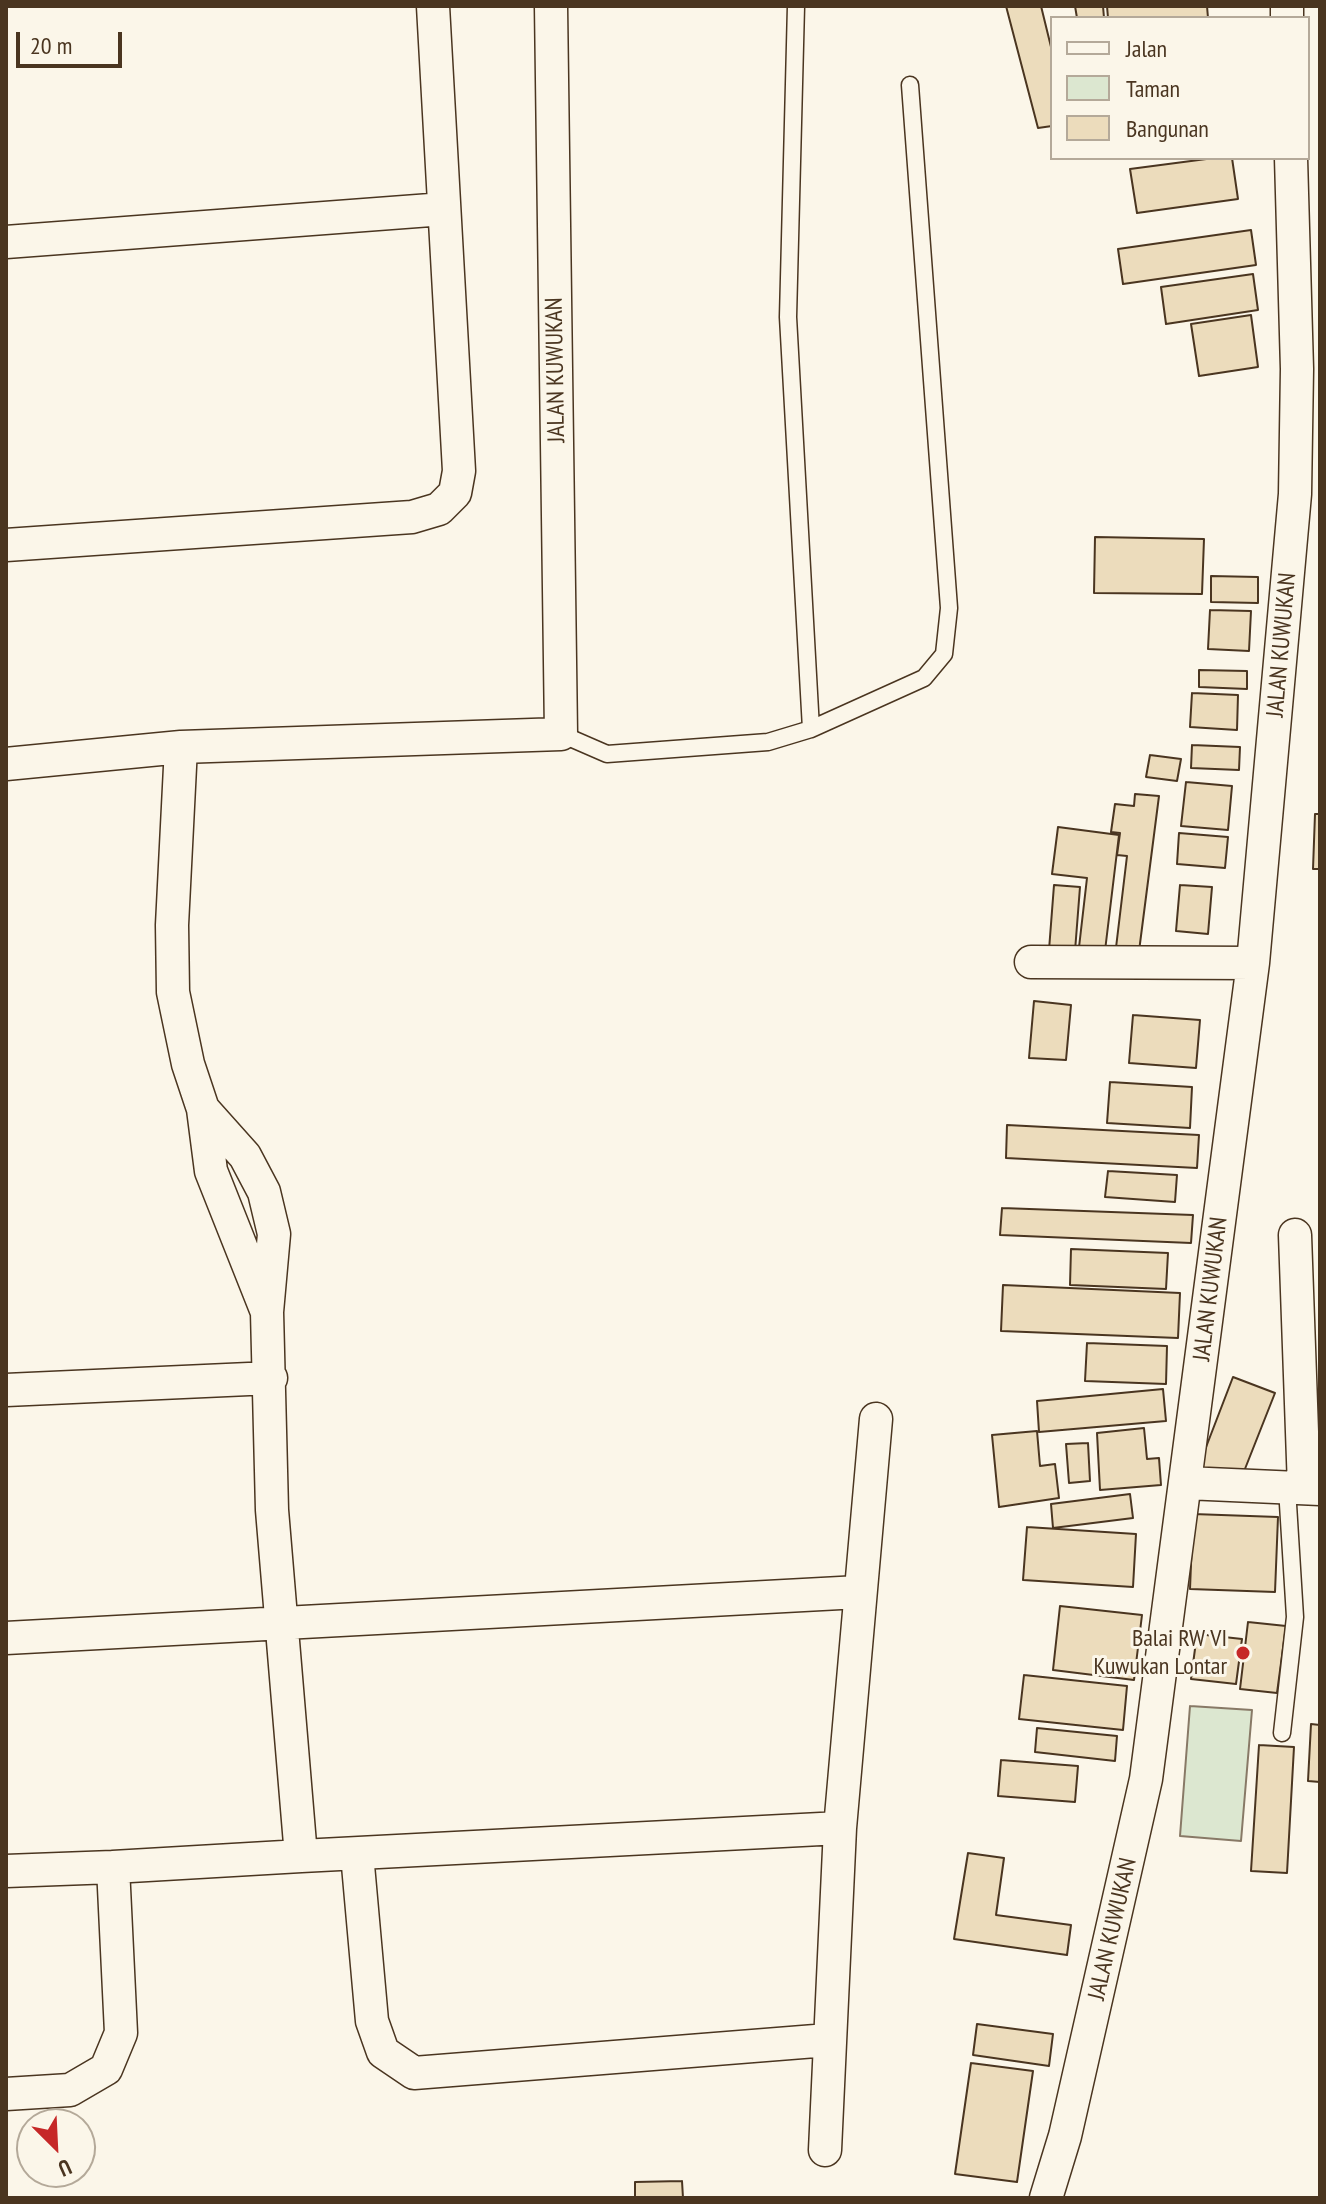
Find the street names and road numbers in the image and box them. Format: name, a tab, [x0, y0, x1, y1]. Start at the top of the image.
street label: JALAN KUWUKAN	[540, 297, 572, 443]
street label: JALAN KUWUKAN	[1261, 571, 1303, 719]
street label: JALAN KUWUKAN	[1188, 1215, 1234, 1363]
street label: JALAN KUWUKAN	[1083, 1855, 1143, 2003]

